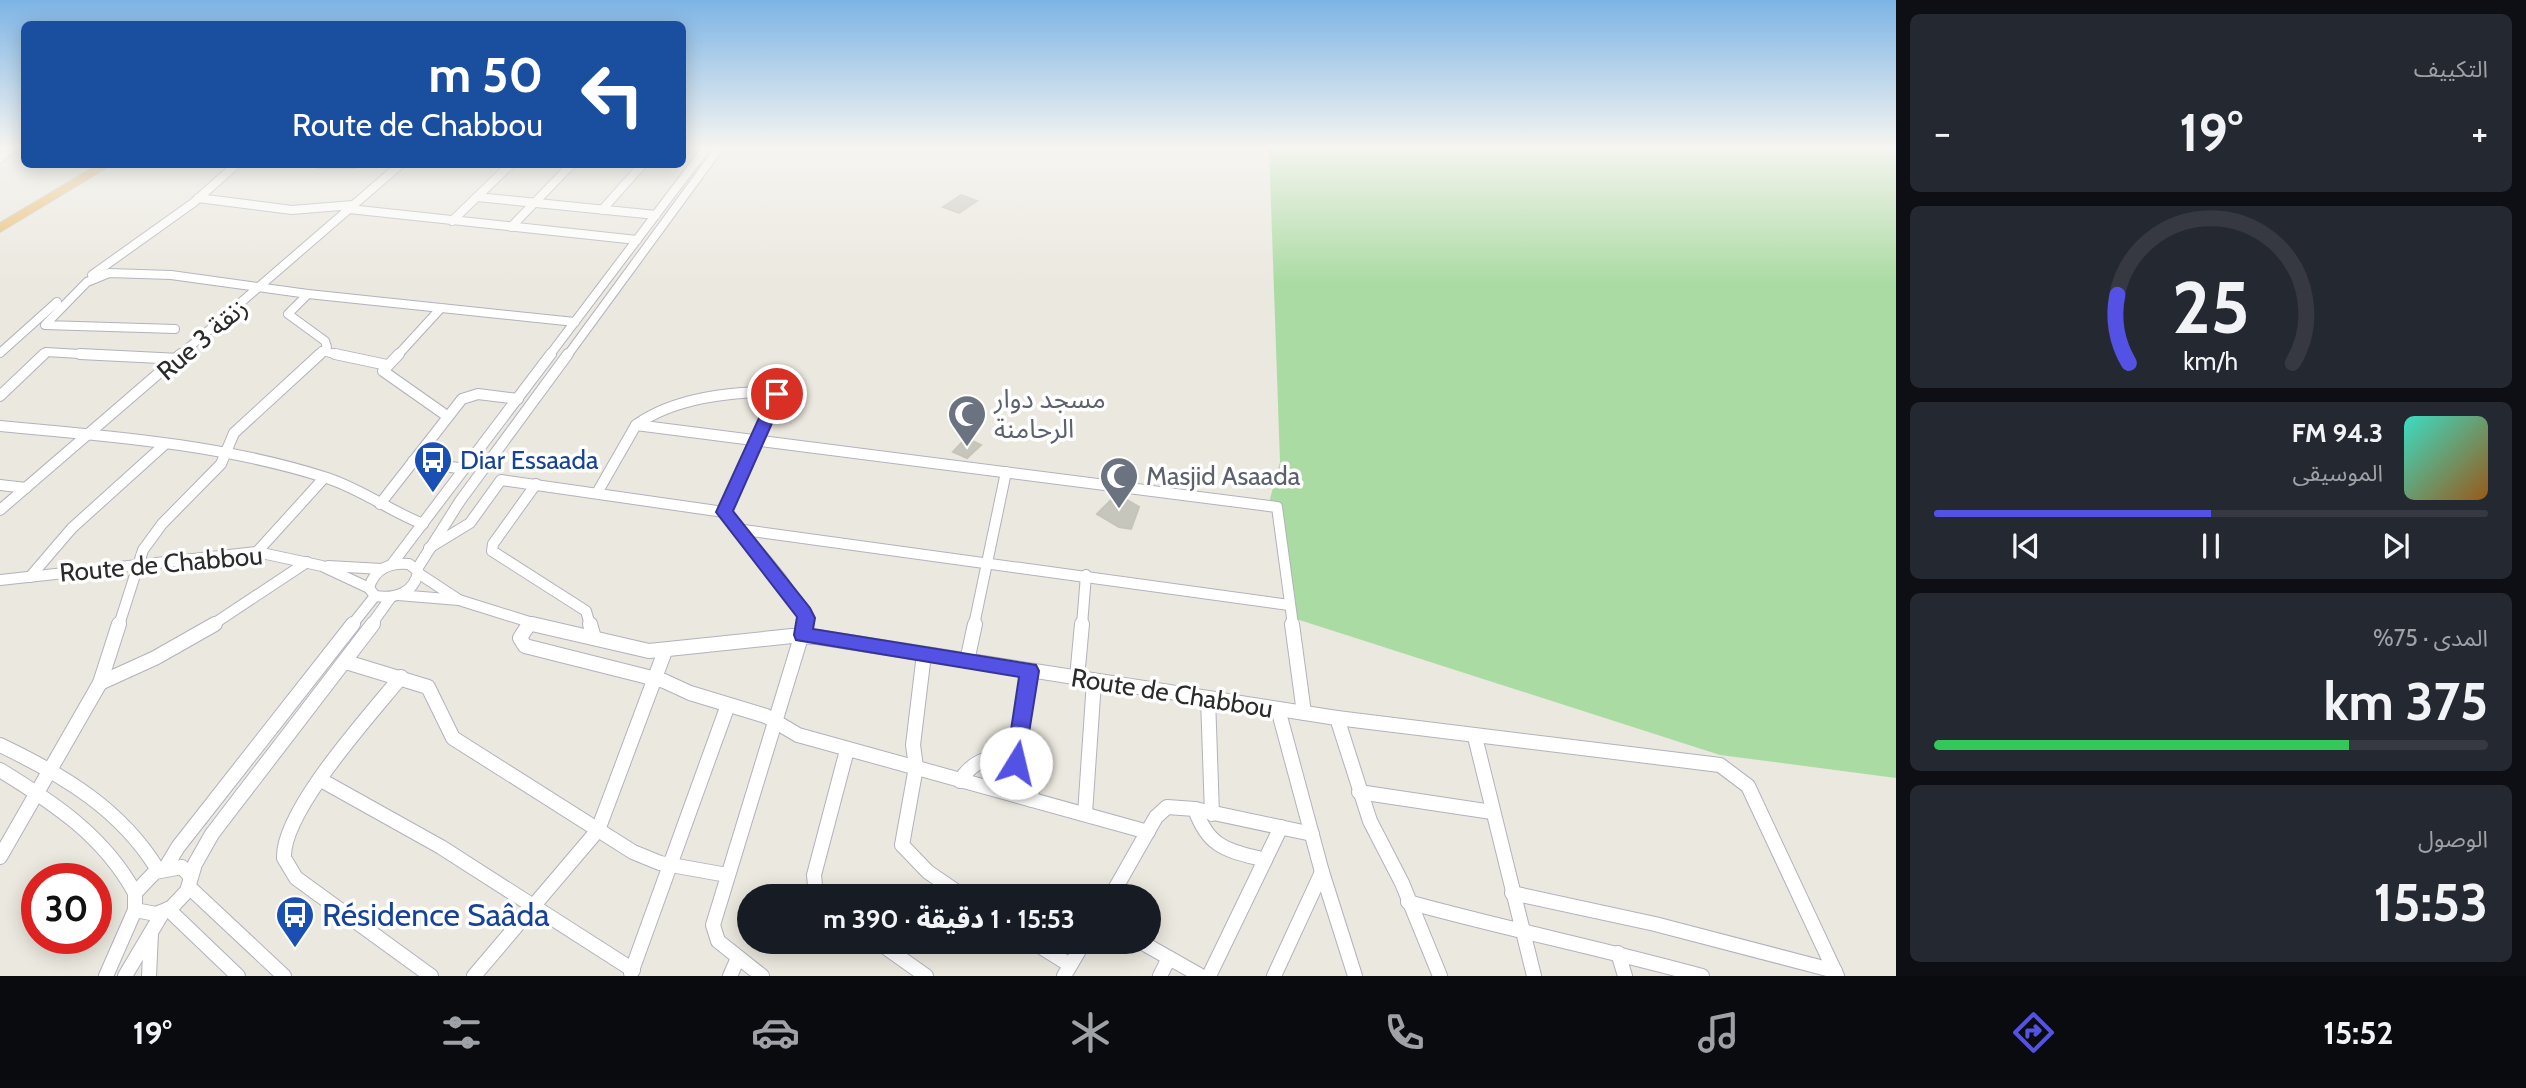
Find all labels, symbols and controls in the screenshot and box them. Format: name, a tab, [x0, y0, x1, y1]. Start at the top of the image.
text: 50 m	[428, 45, 543, 104]
icon: left	[567, 49, 658, 140]
text: التكييف	[2414, 55, 2488, 83]
text: 19°	[2179, 101, 2243, 164]
text: Route de Chabbou	[292, 105, 543, 144]
text: −	[1934, 109, 1951, 156]
text: +	[2471, 109, 2488, 156]
text: 25	[2172, 263, 2250, 351]
street label: Rue 3 زنقة	[150, 291, 254, 387]
text: km/h	[2184, 345, 2238, 375]
pin	[747, 364, 807, 424]
icon: arrive	[758, 375, 796, 413]
place label: مسجد دوار الرحامنة	[993, 383, 1106, 445]
mosque icon: مسجد دوار الرحامنة	[946, 393, 988, 448]
text: 94.3 FM	[2292, 417, 2383, 449]
bus stop icon: Diar Essaada	[412, 439, 454, 494]
place label: Diar Essaada	[460, 444, 599, 476]
mosque icon: Masjid Asaada	[1098, 455, 1140, 510]
text: الموسيقى	[2292, 459, 2383, 487]
place label: Masjid Asaada	[1146, 460, 1301, 492]
icon: previous	[2007, 527, 2045, 565]
icon: pause	[2192, 527, 2230, 565]
icon: next	[2377, 527, 2415, 565]
street label: Route de Chabbou	[58, 539, 264, 589]
text: المدى · 75%	[2373, 624, 2488, 652]
street label: Route de Chabbou	[1069, 661, 1275, 725]
text: 375 km	[2323, 670, 2488, 733]
position arrow	[979, 726, 1053, 800]
text: الوصول	[2418, 825, 2488, 853]
speed limit sign: 30	[21, 863, 112, 954]
text: 15:53	[2373, 871, 2488, 934]
bus stop icon: Résidence Saâda	[274, 894, 316, 949]
place label: Résidence Saâda	[322, 895, 550, 934]
text: 15:53 · 1 دقيقة · 390 m	[823, 903, 1075, 935]
icon: filters	[437, 1008, 486, 1057]
icon: car	[751, 1008, 800, 1057]
icon: climate	[1066, 1008, 1115, 1057]
icon: phone	[1380, 1008, 1429, 1057]
icon: music	[1694, 1008, 1743, 1057]
icon: directions	[2009, 1008, 2058, 1057]
text: 19°	[133, 1013, 172, 1052]
text: 15:52	[2323, 1013, 2393, 1052]

